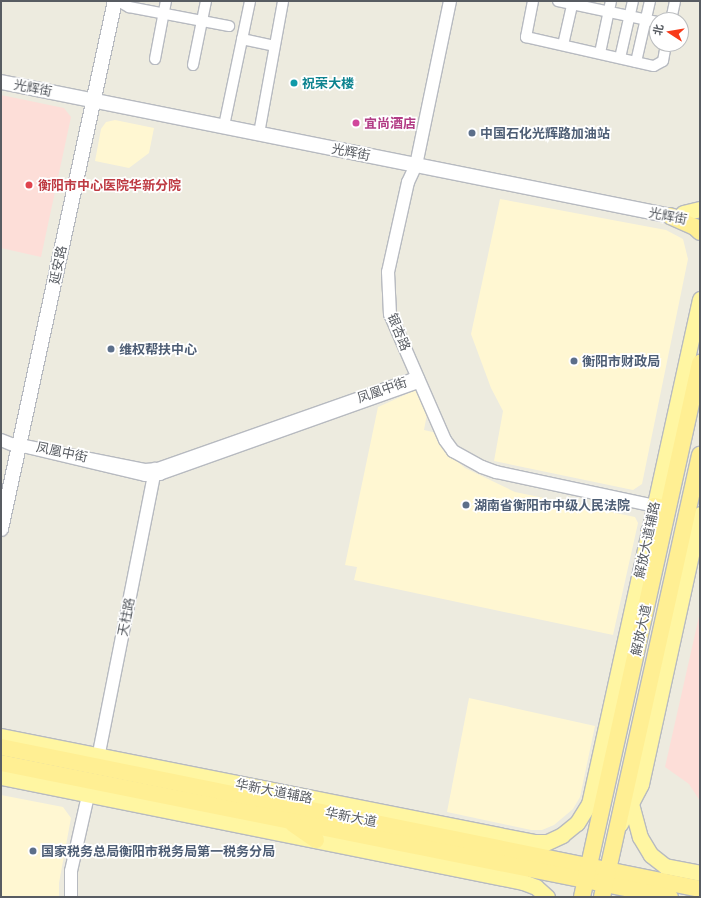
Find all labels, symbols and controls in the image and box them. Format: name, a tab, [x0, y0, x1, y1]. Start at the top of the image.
north arrow	[649, 12, 689, 52]
text: 北	[650, 23, 666, 37]
place label: 祝荣大楼	[302, 75, 354, 91]
street label: 光辉街	[12, 77, 54, 99]
marker: 祝荣大楼	[289, 78, 299, 88]
place label: 宜尚酒店	[364, 115, 416, 131]
marker: 宜尚酒店	[351, 118, 361, 128]
place label: 中国石化光辉路加油站	[480, 125, 610, 141]
marker: 中国石化光辉路加油站	[467, 128, 477, 138]
street label: 光辉街	[330, 141, 372, 163]
place label: 衡阳市中心医院华新分院	[38, 177, 181, 193]
marker: 衡阳市中心医院华新分院	[23, 179, 35, 191]
street label: 光辉街	[647, 205, 689, 227]
street label: 延安路	[46, 244, 70, 286]
street label: 银杏路	[384, 311, 414, 353]
place label: 维权帮扶中心	[119, 341, 197, 357]
marker: 维权帮扶中心	[106, 344, 116, 354]
place label: 衡阳市财政局	[582, 353, 660, 369]
marker: 衡阳市财政局	[569, 356, 579, 366]
street label: 凤凰中街	[355, 374, 409, 406]
street label: 凤凰中街	[35, 439, 89, 465]
place label: 湖南省衡阳市中级人民法院	[474, 497, 630, 513]
marker: 湖南省衡阳市中级人民法院	[461, 500, 471, 510]
street label: 解放大道辅路	[631, 500, 663, 580]
street label: 天柱路	[115, 596, 137, 638]
street label: 解放大道	[628, 603, 654, 657]
street label: 华新大道辅路	[234, 776, 314, 806]
street label: 华新大道	[324, 804, 378, 830]
place label: 国家税务总局衡阳市税务局第一税务分局	[41, 843, 275, 859]
marker: 国家税务总局衡阳市税务局第一税务分局	[28, 846, 38, 856]

